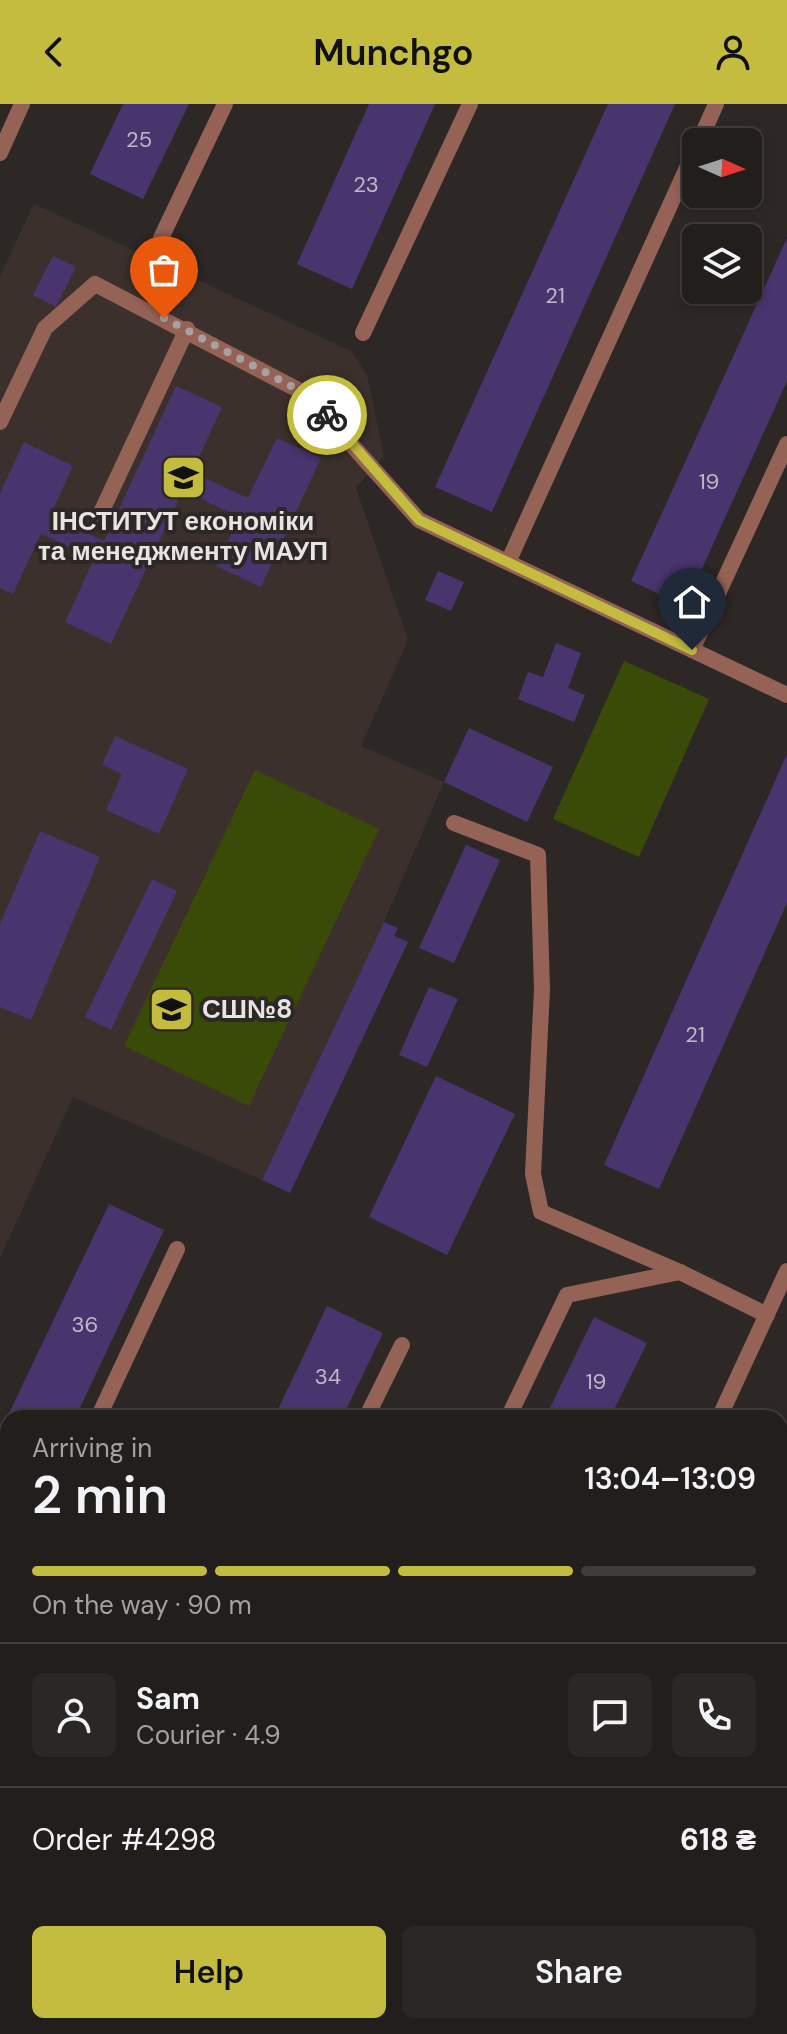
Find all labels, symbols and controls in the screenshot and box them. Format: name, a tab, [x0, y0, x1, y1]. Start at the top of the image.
text: Munchgo	[313, 29, 474, 76]
icon: back	[32, 30, 76, 74]
icon: person	[711, 30, 755, 74]
house number: 25	[126, 125, 152, 154]
north arrow	[682, 128, 762, 208]
map controls	[682, 128, 762, 304]
house number: 23	[353, 170, 379, 199]
button: layers	[682, 224, 762, 304]
pin	[130, 236, 198, 318]
icon: bag	[142, 248, 186, 292]
house number: 21	[545, 281, 565, 310]
courier	[287, 375, 367, 455]
icon: bike	[305, 393, 349, 437]
school or university icon: ІНСТИТУТ економіки та менеджменту МАУП	[159, 454, 207, 502]
house number: 19	[699, 467, 719, 496]
place label: ІНСТИТУТ економіки та менеджменту МАУП	[38, 504, 328, 568]
pin	[658, 568, 726, 650]
icon: home	[670, 580, 714, 624]
school or university icon: СШ№8	[147, 985, 195, 1033]
place label: СШ№8	[202, 992, 292, 1026]
house number: 21	[685, 1020, 705, 1049]
house number: 36	[72, 1310, 98, 1339]
house number: 34	[315, 1362, 341, 1391]
house number: 19	[586, 1367, 606, 1396]
text: Arriving in	[32, 1431, 152, 1465]
text: 13:04–13:09	[584, 1459, 756, 1498]
text: 2 min	[32, 1461, 168, 1529]
text: On the way · 90 m	[32, 1588, 252, 1622]
button: person	[32, 1673, 116, 1757]
button: chat	[568, 1673, 652, 1757]
button: phone	[672, 1673, 756, 1757]
text: Sam	[136, 1679, 200, 1718]
text: Courier · 4.9	[136, 1718, 281, 1752]
text: Order #4298	[32, 1820, 217, 1859]
text: 618 ₴	[680, 1820, 756, 1859]
button: Help	[32, 1926, 386, 2018]
button: Share	[402, 1926, 756, 2018]

